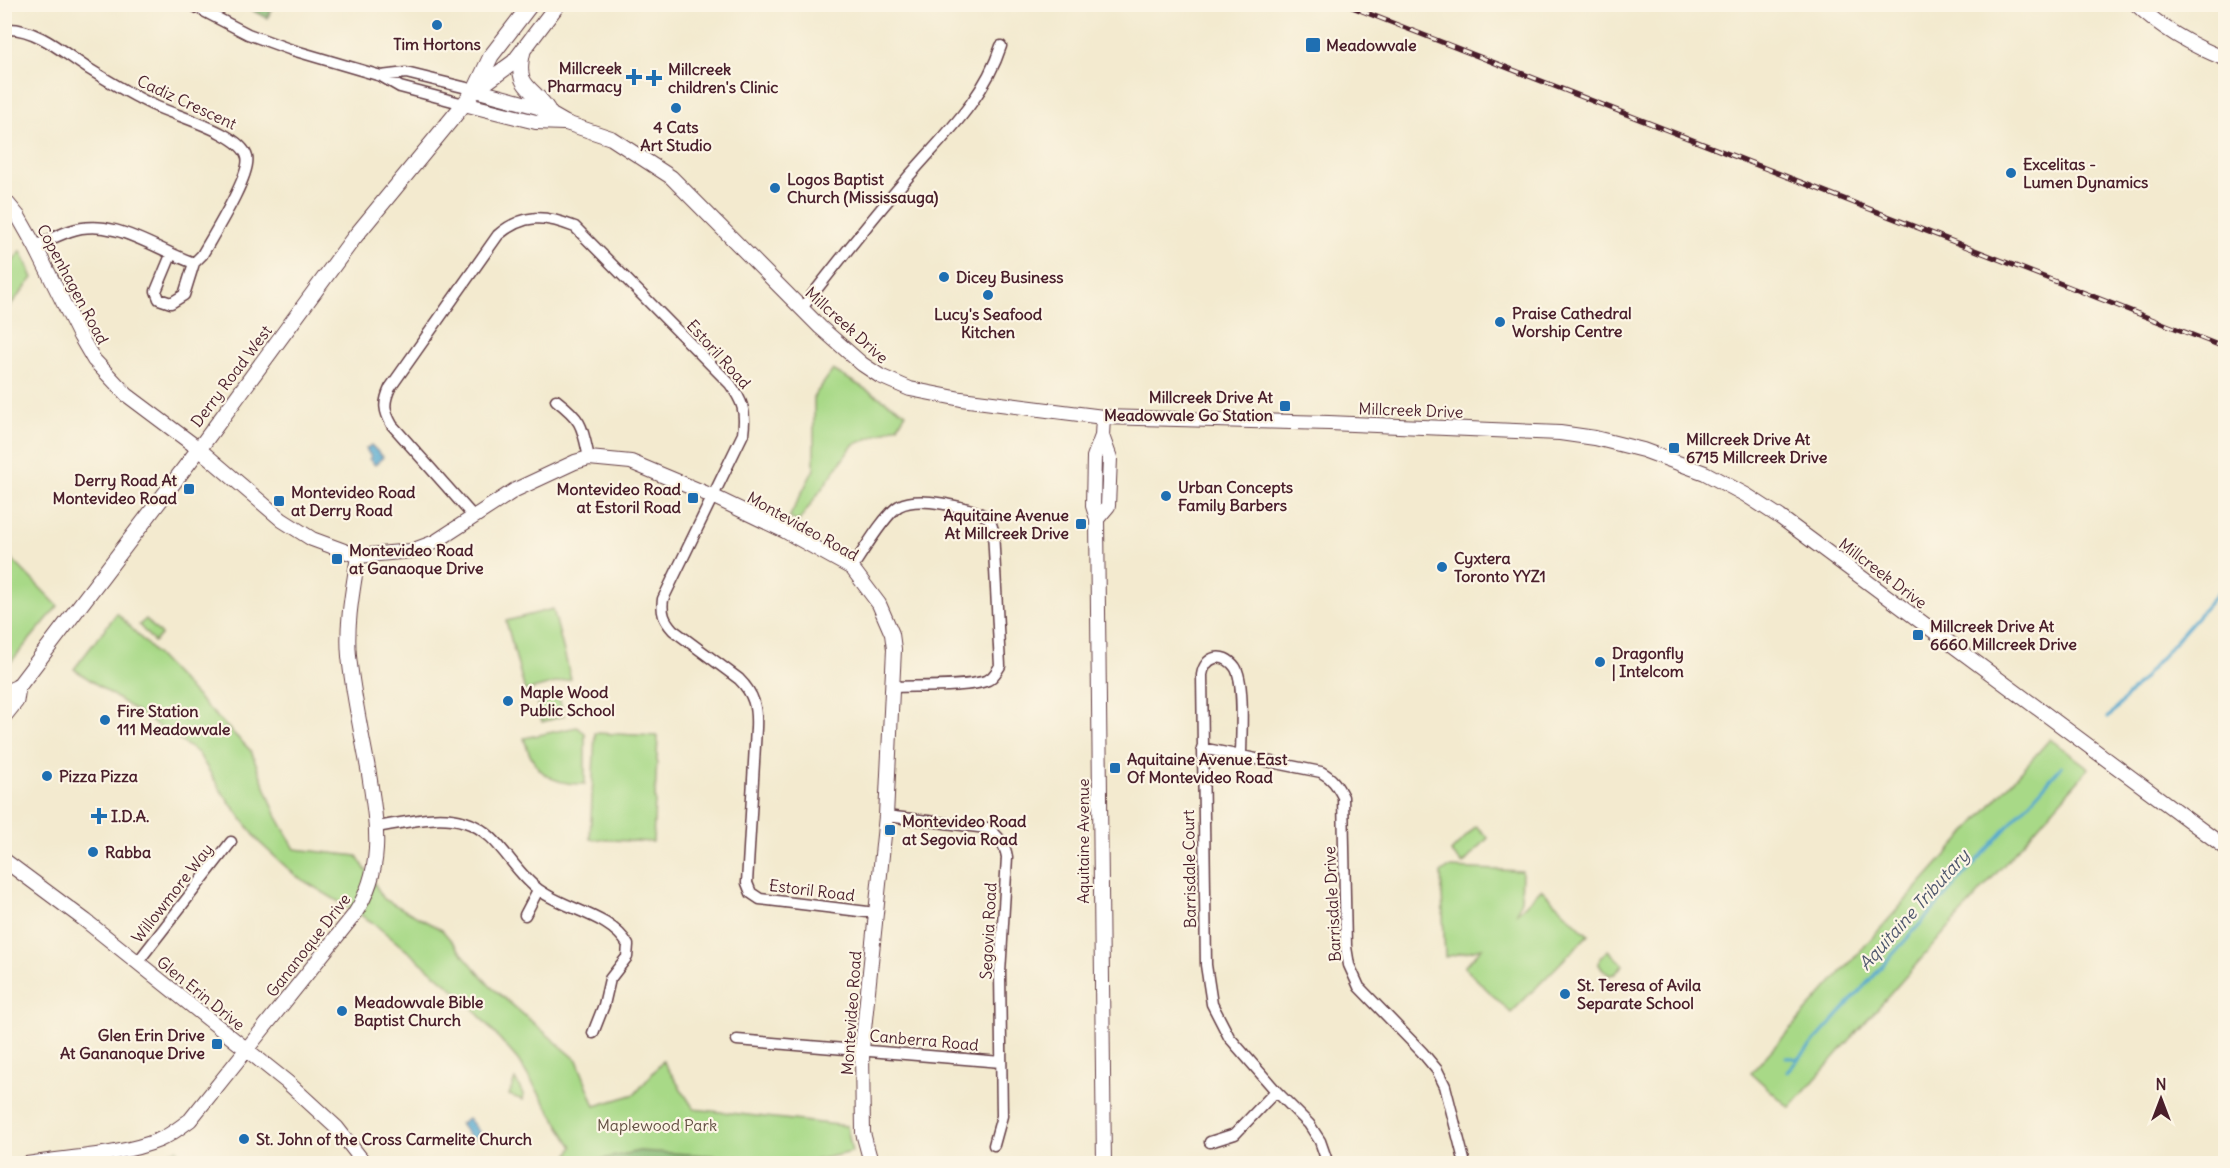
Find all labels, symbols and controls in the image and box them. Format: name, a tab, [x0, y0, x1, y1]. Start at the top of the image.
marker: Tim Hortons	[430, 18, 444, 32]
place label: Tim Hortons	[393, 34, 481, 54]
place label: Meadowvale	[1326, 35, 1417, 55]
marker: Meadowvale	[1304, 36, 1322, 54]
place label: Millcreek Pharmacy	[547, 58, 622, 97]
place label: Millcreek children's Clinic	[668, 59, 778, 97]
marker: Millcreek children's Clinic	[645, 69, 663, 87]
street label: Cadiz Crescent	[134, 70, 240, 134]
marker: Millcreek Pharmacy	[627, 70, 641, 84]
marker: 4 Cats Art Studio	[669, 101, 683, 115]
place label: 4 Cats Art Studio	[640, 117, 712, 155]
place label: Excelitas - Lumen Dynamics	[2023, 154, 2148, 193]
marker: Excelitas - Lumen Dynamics	[2004, 166, 2018, 180]
place label: Logos Baptist Church (Mississauga)	[787, 169, 939, 208]
marker: Logos Baptist Church (Mississauga)	[768, 181, 782, 195]
street label: Copenhagen Road	[33, 221, 113, 347]
place label: Dicey Business	[956, 267, 1063, 288]
marker: Dicey Business	[937, 270, 951, 284]
street label: Millcreek Drive	[801, 282, 893, 368]
marker: Lucy's Seafood Kitchen	[981, 288, 995, 302]
place label: Praise Cathedral Worship Centre	[1512, 303, 1632, 342]
place label: Lucy's Seafood Kitchen	[934, 304, 1043, 342]
street label: Estoril Road	[683, 315, 755, 393]
marker: Praise Cathedral Worship Centre	[1493, 315, 1507, 329]
street label: Derry Road West	[186, 321, 276, 431]
place label: Millcreek Drive At Meadowvale Go Station	[1104, 387, 1274, 425]
street label: Millcreek Drive	[1358, 398, 1464, 422]
marker: Millcreek Drive At Meadowvale Go Station	[1278, 399, 1292, 413]
place label: Millcreek Drive At 6715 Millcreek Drive	[1686, 429, 1828, 467]
marker: Millcreek Drive At 6715 Millcreek Drive	[1667, 441, 1681, 455]
place label: Derry Road At Montevideo Road	[53, 470, 178, 508]
place label: Urban Concepts Family Barbers	[1178, 477, 1293, 516]
place label: Montevideo Road at Estoril Road	[557, 479, 682, 517]
marker: Derry Road At Montevideo Road	[182, 482, 196, 496]
place label: Montevideo Road at Derry Road	[291, 482, 416, 521]
street label: Montevideo Road	[744, 487, 862, 565]
marker: Urban Concepts Family Barbers	[1159, 489, 1173, 503]
marker: Montevideo Road at Estoril Road	[686, 491, 700, 505]
marker: Montevideo Road at Derry Road	[272, 494, 286, 508]
place label: Aquitaine Avenue At Millcreek Drive	[944, 505, 1069, 543]
marker: Aquitaine Avenue At Millcreek Drive	[1074, 517, 1088, 531]
street label: Millcreek Drive	[1835, 533, 1931, 613]
place label: Montevideo Road at Ganaoque Drive	[349, 540, 484, 579]
place label: Cyxtera Toronto YYZ1	[1454, 548, 1546, 586]
marker: Montevideo Road at Ganaoque Drive	[330, 552, 344, 566]
marker: Cyxtera Toronto YYZ1	[1435, 560, 1449, 574]
place label: Millcreek Drive At 6660 Millcreek Drive	[1930, 616, 2077, 654]
marker: Millcreek Drive At 6660 Millcreek Drive	[1911, 628, 1925, 642]
place label: Dragonfly | Intelcom	[1612, 643, 1684, 682]
marker: Dragonfly | Intelcom	[1593, 655, 1607, 669]
place label: Maple Wood Public School	[520, 682, 615, 720]
marker: Maple Wood Public School	[501, 694, 515, 708]
place label: Fire Station 111 Meadowvale	[117, 701, 231, 739]
marker: Fire Station 111 Meadowvale	[98, 713, 112, 727]
place label: Aquitaine Avenue East Of Montevideo Road	[1127, 749, 1288, 787]
marker: Aquitaine Avenue East Of Montevideo Road	[1108, 761, 1122, 775]
place label: Pizza Pizza	[59, 766, 138, 786]
marker: Pizza Pizza	[40, 769, 54, 783]
street label: Aquitaine Avenue	[1073, 778, 1093, 904]
place label: I.D.A.	[111, 806, 149, 826]
marker: I.D.A.	[92, 809, 106, 823]
street label: Barrisdale Court	[1178, 809, 1200, 929]
place label: Montevideo Road at Segovia Road	[902, 811, 1027, 850]
marker: Montevideo Road at Segovia Road	[883, 823, 897, 837]
street label: Willowmore Way	[127, 839, 217, 947]
place label: Rabba	[105, 842, 151, 862]
water label: Aquitaine Tributary	[1853, 843, 1975, 975]
marker: Rabba	[86, 845, 100, 859]
street label: Barrisdale Drive	[1319, 846, 1345, 962]
street label: Estoril Road	[768, 875, 856, 905]
street label: Segovia Road	[975, 882, 1001, 980]
street label: Gananoque Drive	[261, 889, 355, 1001]
street label: Montevideo Road	[837, 950, 865, 1076]
street label: Glen Erin Drive	[153, 952, 249, 1034]
place label: St. Teresa of Avila Separate School	[1577, 975, 1701, 1014]
marker: St. Teresa of Avila Separate School	[1558, 987, 1572, 1001]
place label: Meadowvale Bible Baptist Church	[354, 992, 484, 1031]
marker: Meadowvale Bible Baptist Church	[335, 1004, 349, 1018]
place label: Glen Erin Drive At Gananoque Drive	[60, 1025, 205, 1064]
street label: Canberra Road	[869, 1025, 979, 1055]
marker: Glen Erin Drive At Gananoque Drive	[210, 1037, 224, 1051]
north arrow	[2131, 1069, 2191, 1129]
text: N	[2155, 1074, 2167, 1094]
park label: Maplewood Park	[597, 1115, 717, 1135]
place label: St. John of the Cross Carmelite Church	[256, 1129, 532, 1149]
marker: St. John of the Cross Carmelite Church	[237, 1132, 251, 1146]

